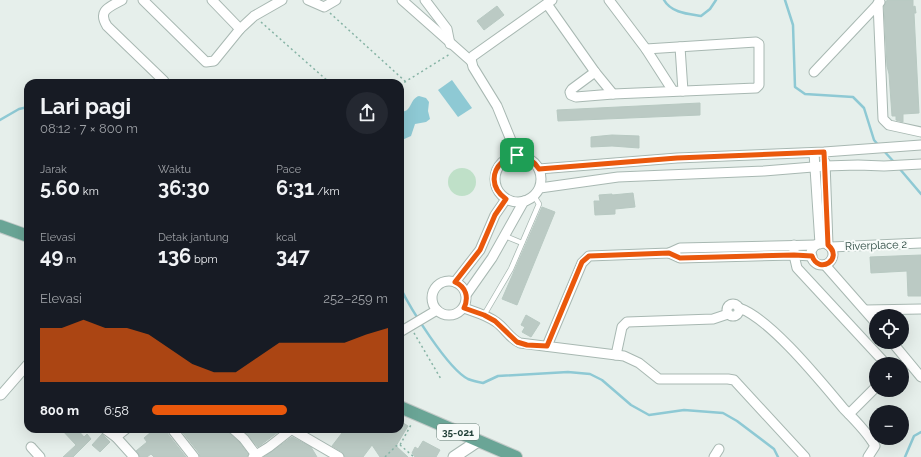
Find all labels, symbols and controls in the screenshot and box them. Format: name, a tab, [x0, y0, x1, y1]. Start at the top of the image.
button: share	[346, 92, 388, 134]
text: Lari pagi	[40, 93, 131, 119]
text: 08:12 · 7 × 800 m	[40, 121, 138, 136]
pin	[500, 138, 534, 172]
icon: arrive	[506, 144, 528, 166]
text: Jarak	[40, 163, 67, 176]
text: Waktu	[158, 163, 191, 176]
text: Pace	[276, 163, 301, 176]
text: 5.60	[40, 176, 80, 200]
text: 36:30	[158, 176, 210, 200]
text: 6:31	[276, 176, 314, 200]
text: km	[80, 185, 99, 198]
text: /km	[314, 185, 340, 198]
text: Elevasi	[40, 231, 75, 244]
text: Detak jantung	[158, 231, 229, 244]
text: kcal	[276, 231, 297, 244]
street label: Riverplace 2	[845, 238, 908, 253]
text: 49	[40, 244, 63, 268]
text: 136	[158, 244, 191, 268]
text: 347	[276, 244, 310, 268]
text: m	[63, 253, 76, 266]
text: bpm	[191, 253, 218, 266]
text: Elevasi	[40, 291, 82, 306]
text: 252–259 m	[323, 291, 388, 306]
map controls	[869, 309, 909, 445]
button: locate	[869, 309, 909, 349]
button: +	[869, 357, 909, 397]
text: 800 m	[40, 403, 79, 418]
text: 6:58	[104, 403, 129, 418]
button: −	[869, 405, 909, 445]
road number: 35-021	[437, 424, 479, 440]

